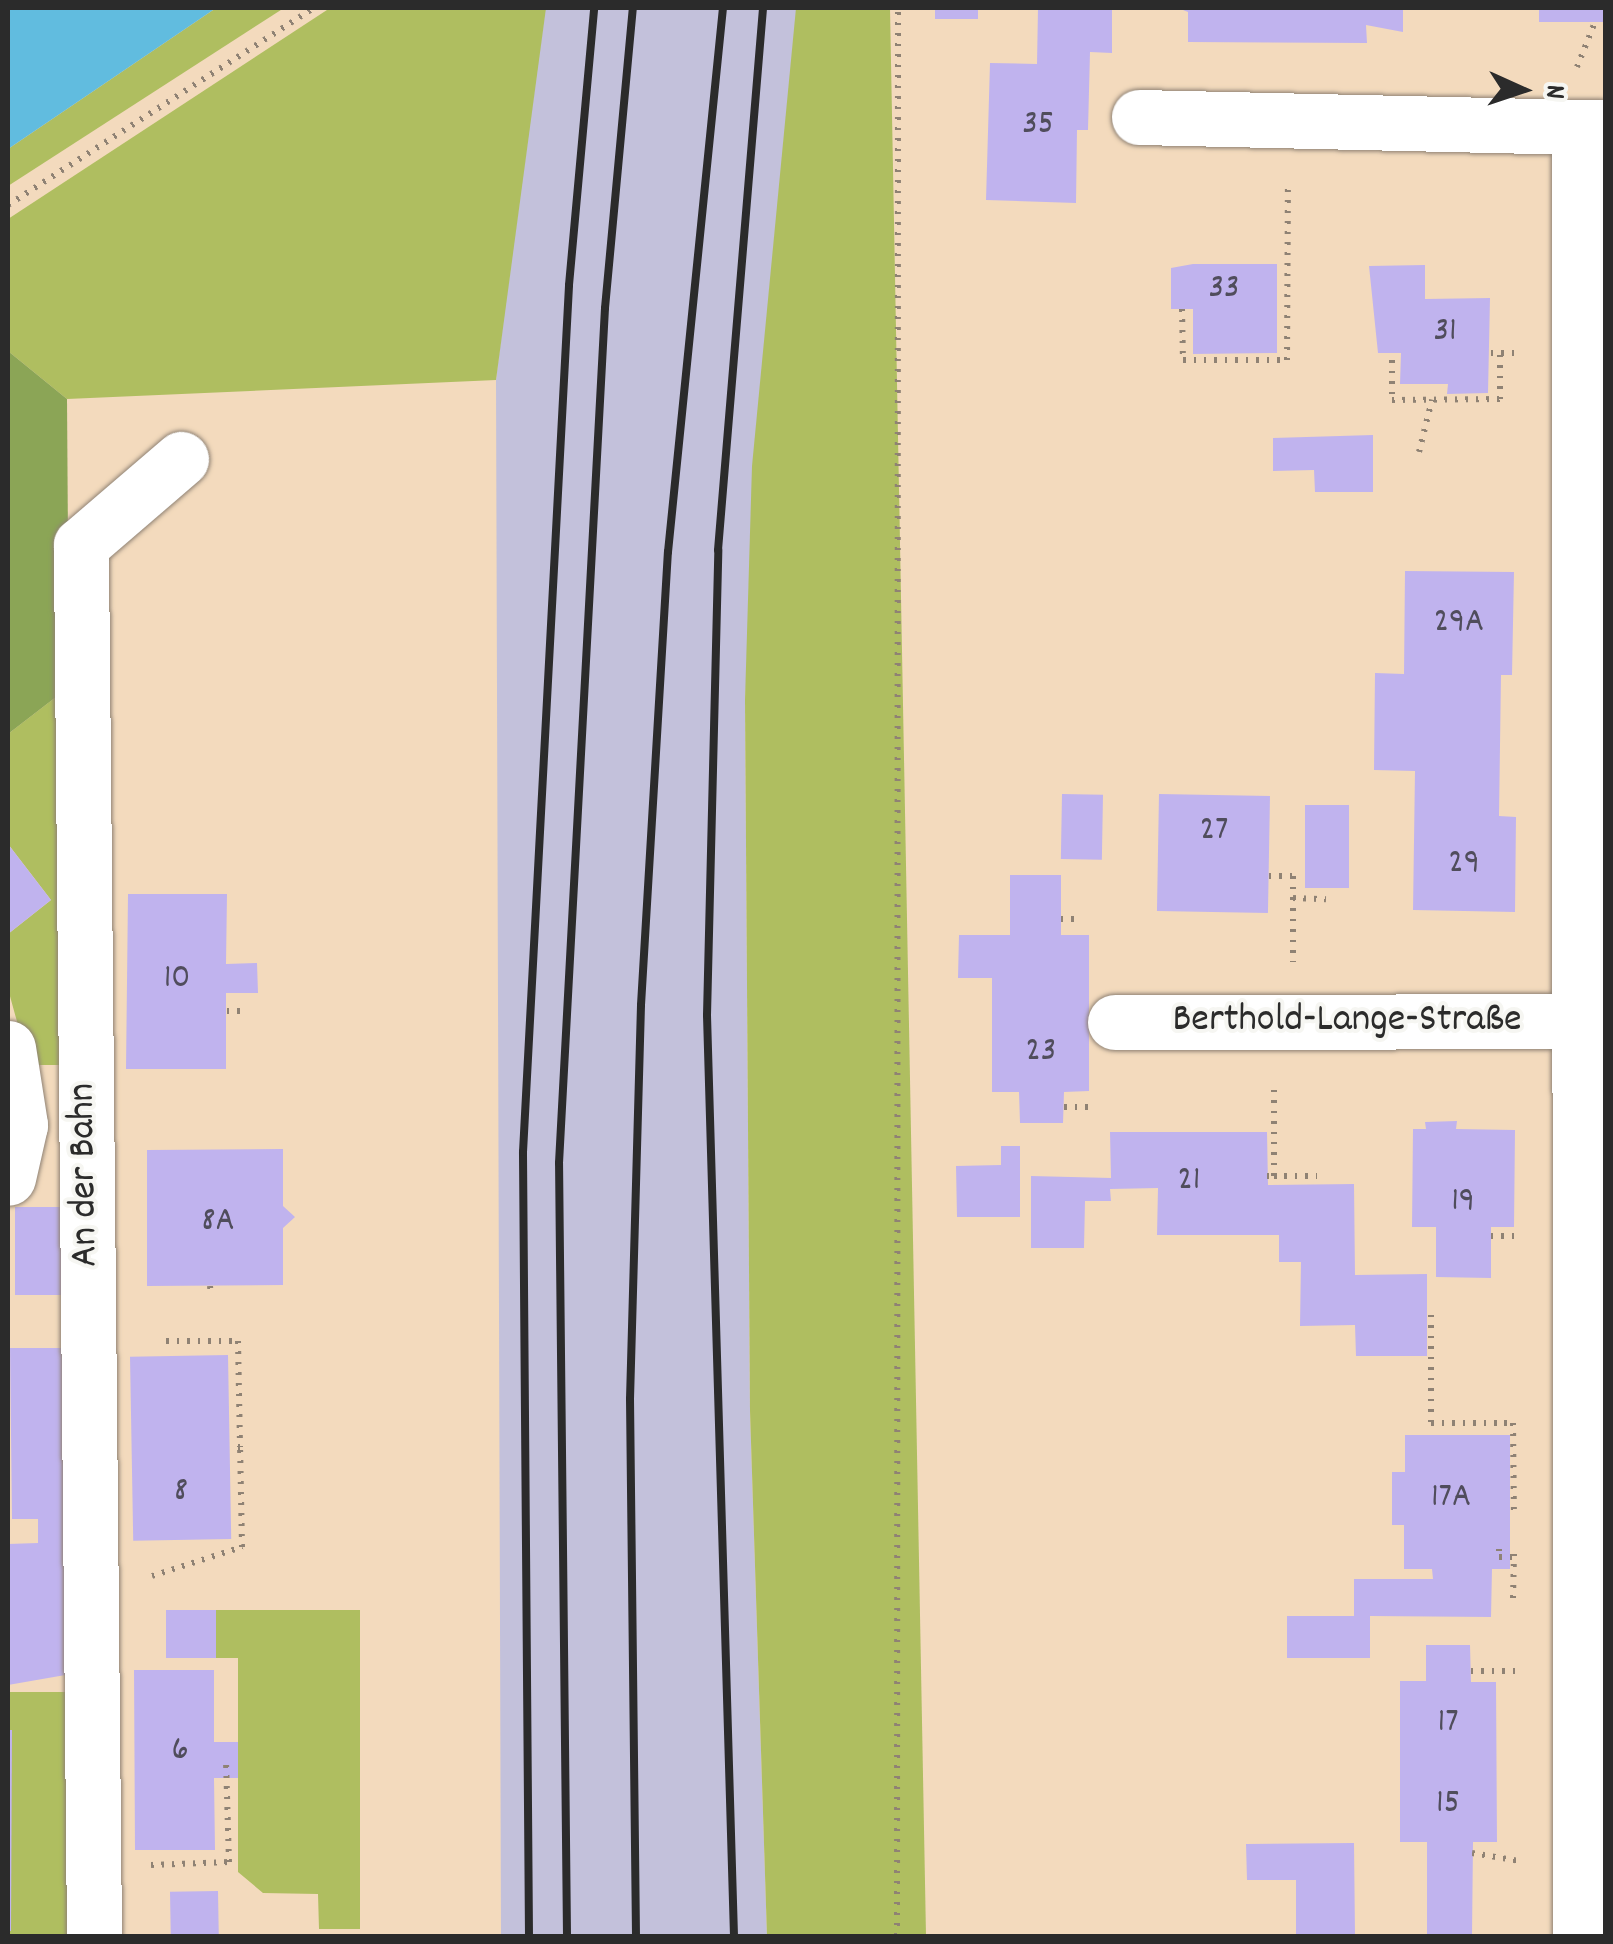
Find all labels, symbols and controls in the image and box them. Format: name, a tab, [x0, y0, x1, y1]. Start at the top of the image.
north arrow	[1473, 40, 1573, 140]
text: N	[1533, 84, 1573, 100]
house number: 35	[1022, 104, 1054, 146]
house number: 33	[1208, 268, 1240, 310]
house number: 31	[1433, 311, 1457, 353]
house number: 29A	[1434, 602, 1484, 644]
house number: 27	[1200, 810, 1228, 852]
house number: 29	[1448, 843, 1480, 885]
house number: 10	[164, 958, 190, 1000]
street label: Berthold-Lange-Straße	[1172, 998, 1522, 1046]
house number: 23	[1026, 1031, 1056, 1073]
street label: An der Bahn	[60, 1082, 112, 1268]
house number: 21	[1178, 1160, 1200, 1202]
house number: 19	[1451, 1181, 1475, 1223]
house number: 8A	[201, 1201, 235, 1243]
house number: 8	[174, 1471, 188, 1513]
house number: 17A	[1431, 1477, 1471, 1519]
house number: 17	[1437, 1702, 1459, 1744]
house number: 6	[171, 1730, 189, 1772]
house number: 15	[1436, 1783, 1460, 1825]

